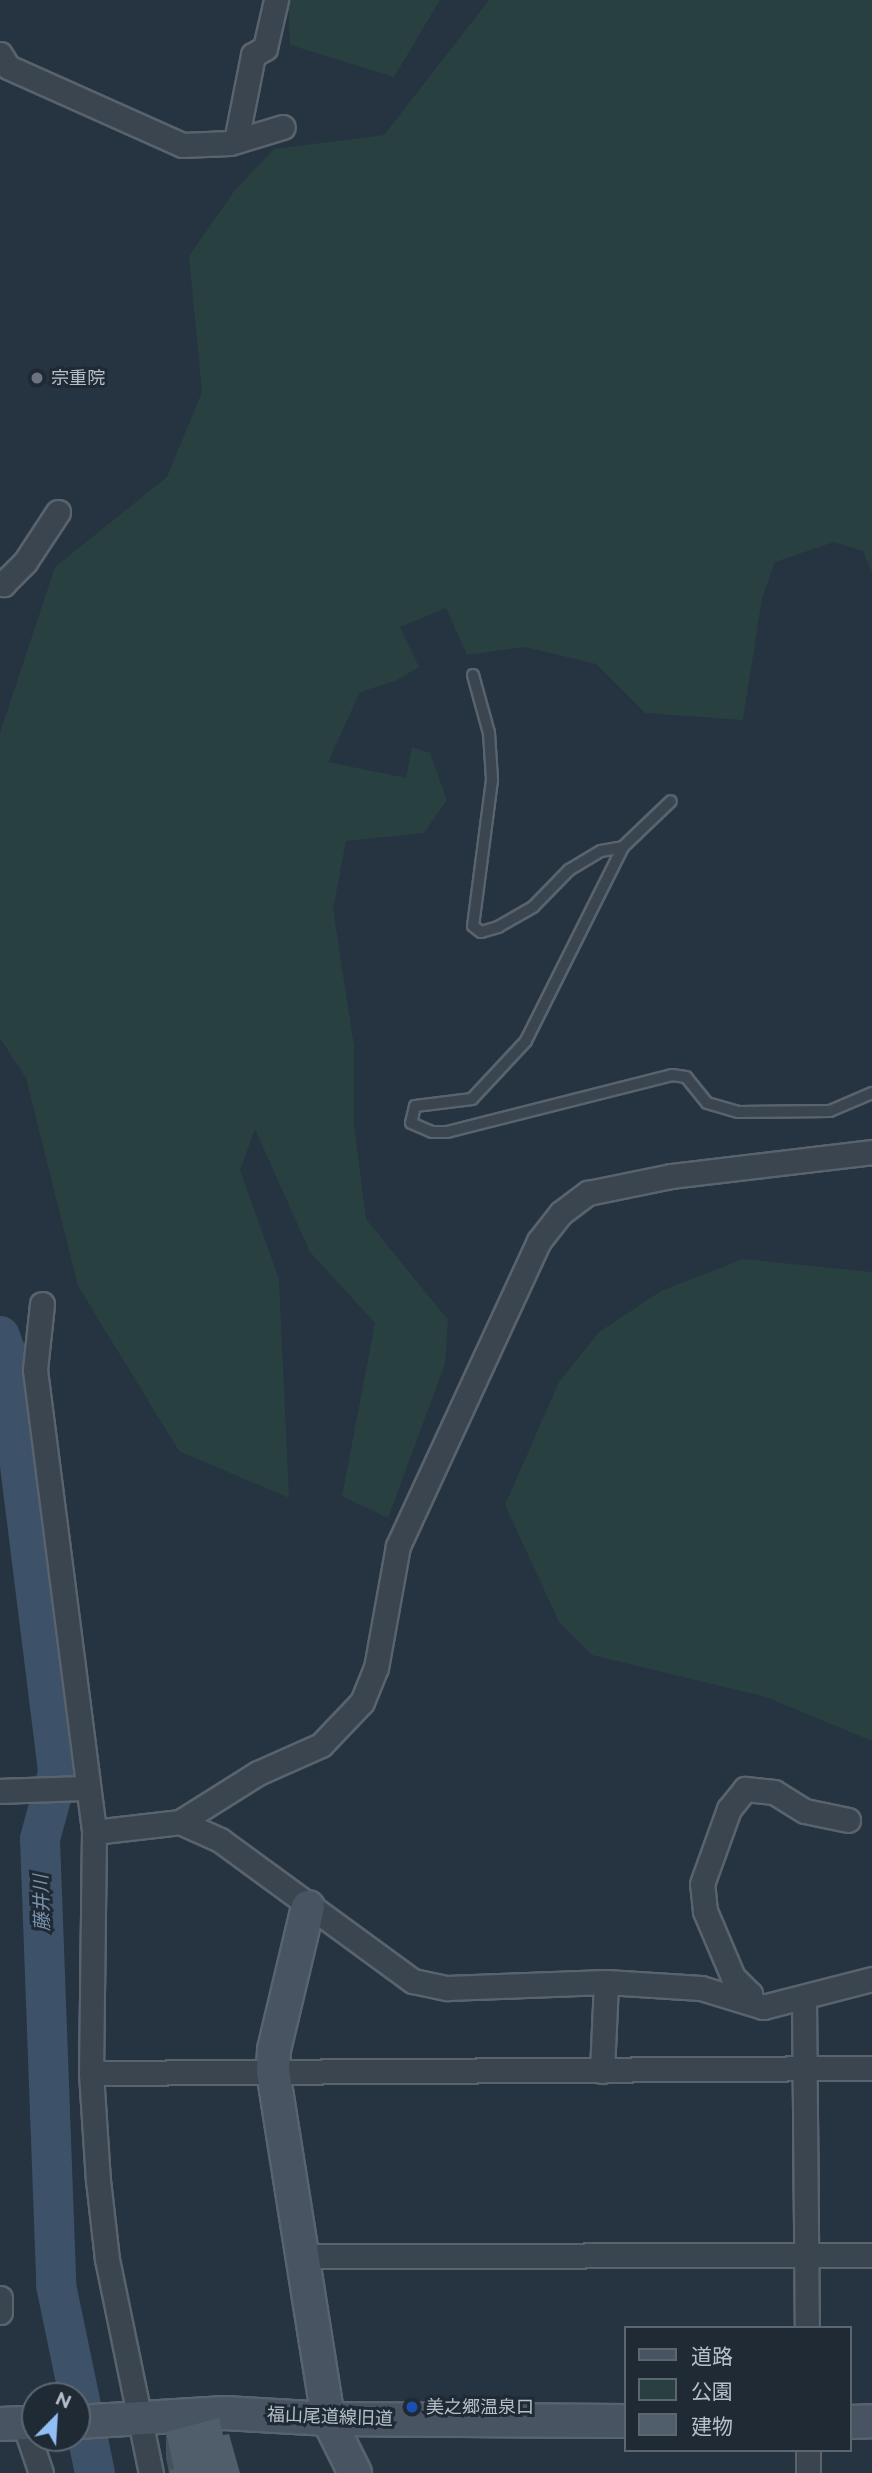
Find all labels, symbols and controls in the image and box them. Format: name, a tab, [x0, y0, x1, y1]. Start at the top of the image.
place label: 宗重院	[51, 367, 105, 389]
marker: 宗重院	[29, 370, 45, 386]
water label: 藤井川	[30, 1874, 54, 1932]
legend	[624, 2326, 851, 2452]
text: 道路	[691, 2344, 733, 2369]
text: 公園	[691, 2379, 733, 2404]
north arrow	[21, 2382, 91, 2452]
text: N	[53, 2387, 75, 2413]
place label: 美之郷温泉口	[426, 2396, 534, 2418]
marker: 美之郷温泉口	[404, 2399, 420, 2415]
street label: 福山尾道線旧道	[267, 2404, 393, 2430]
text: 建物	[691, 2414, 733, 2439]

